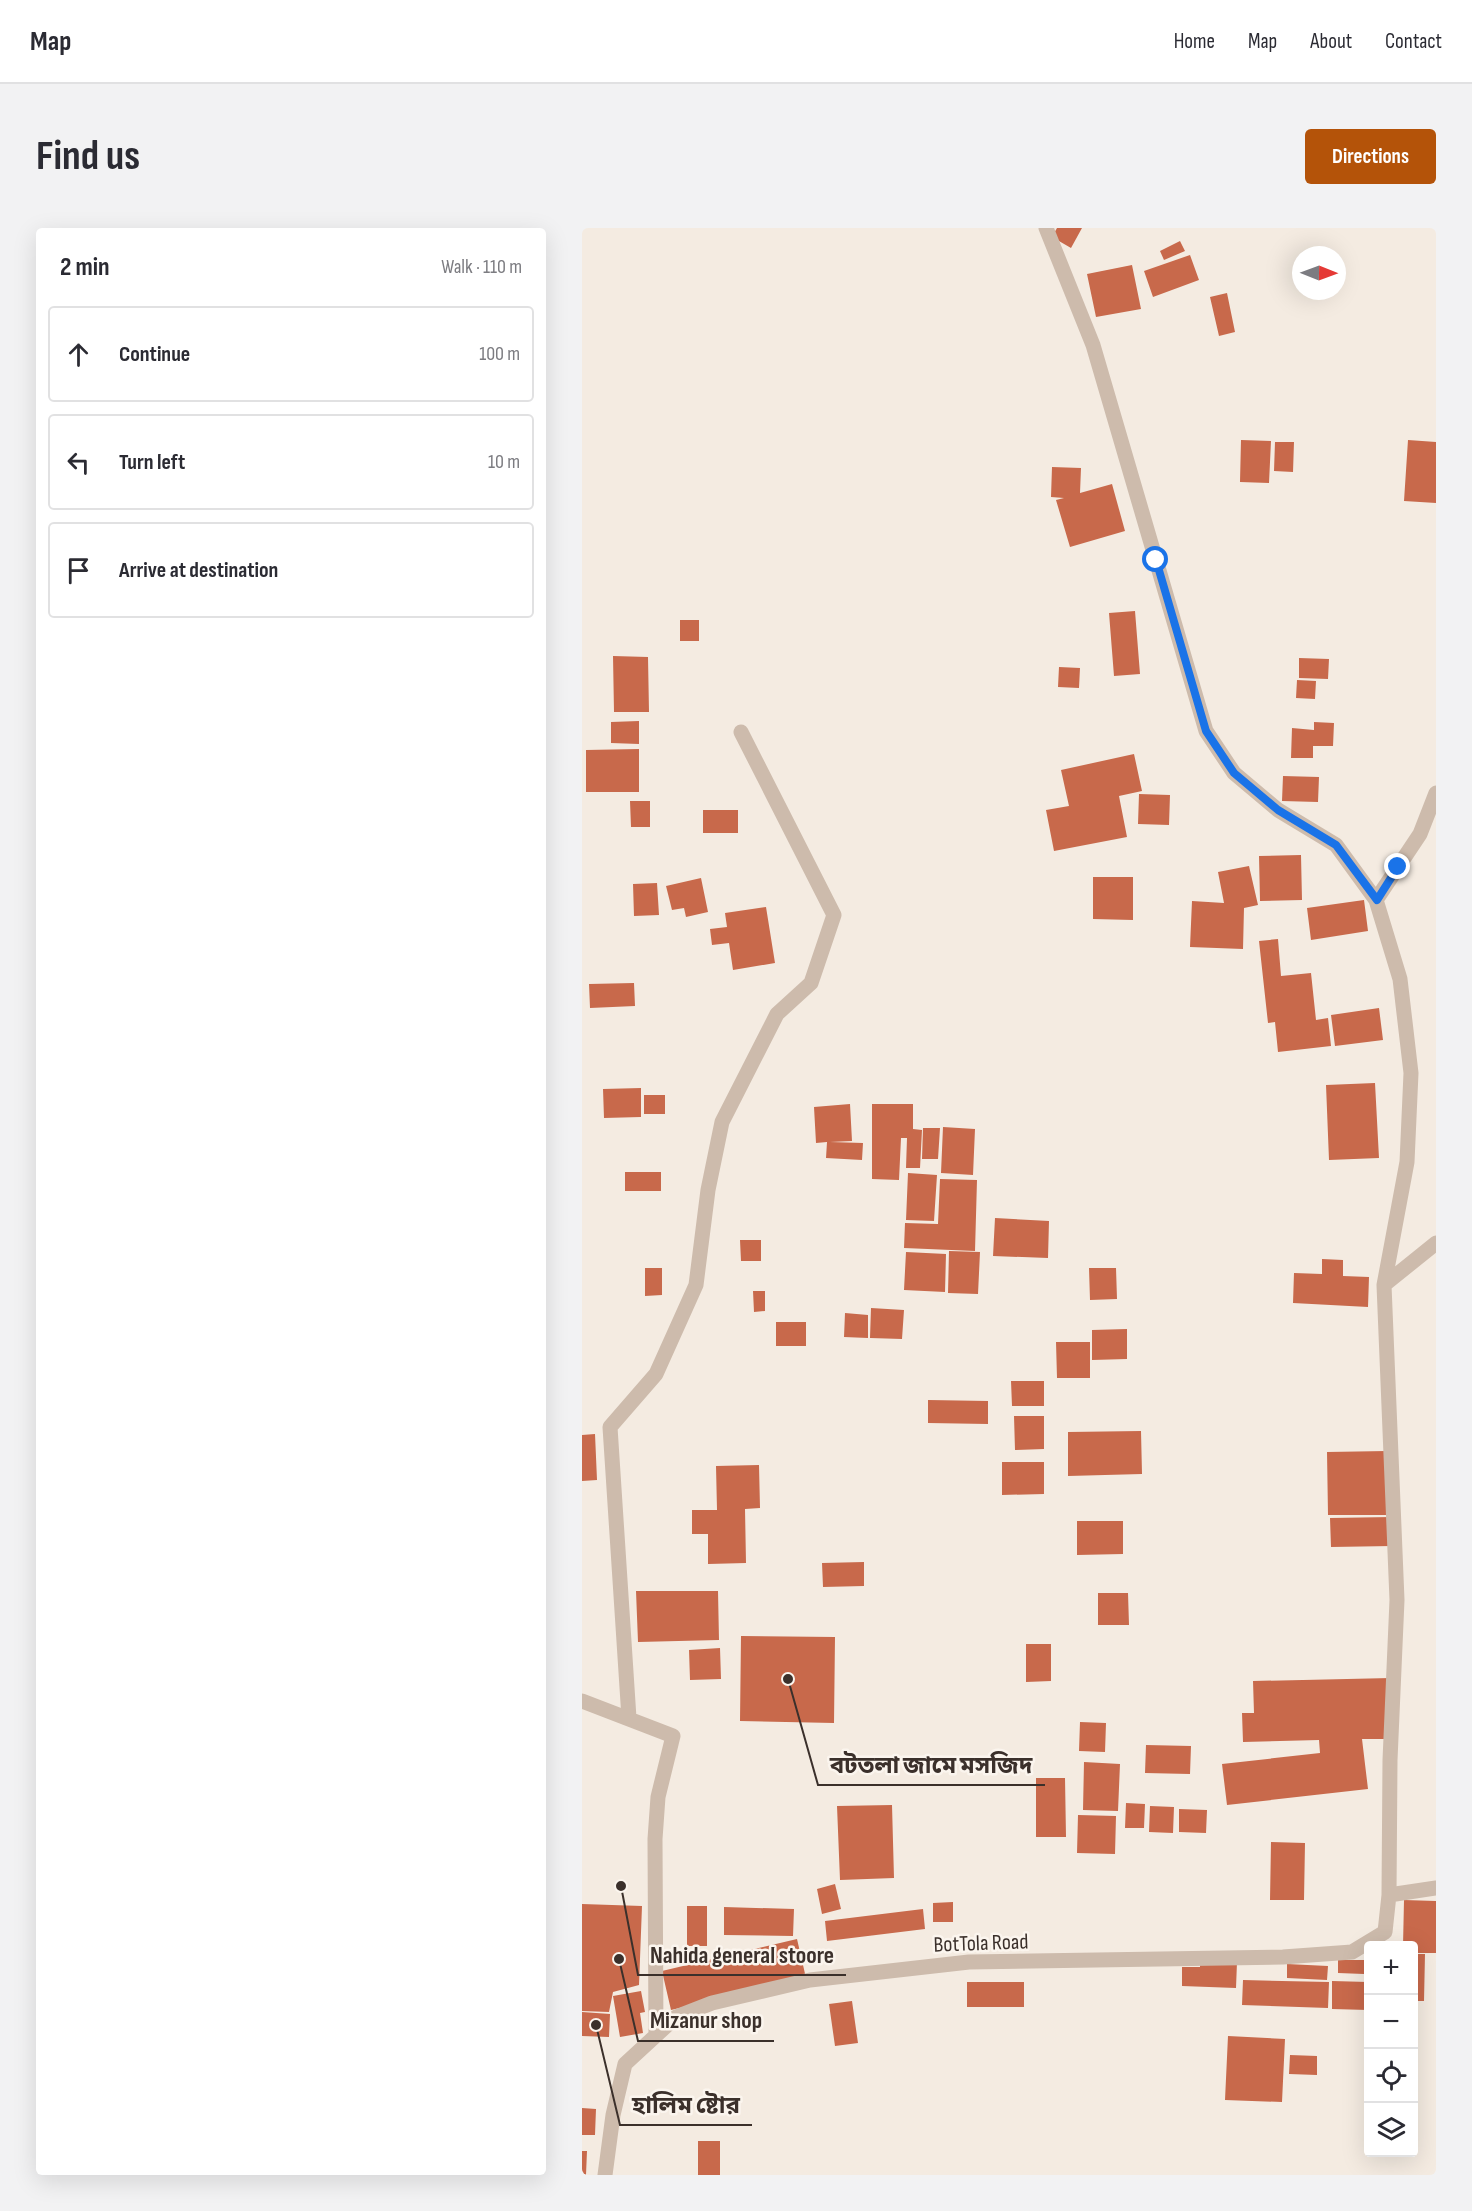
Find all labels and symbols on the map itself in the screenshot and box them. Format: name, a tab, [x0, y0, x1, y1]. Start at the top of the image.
north arrow	[1292, 246, 1346, 300]
route start	[1142, 546, 1168, 572]
route end	[1384, 853, 1410, 879]
callout: বটতলা জামে মসজিদ	[818, 1743, 1045, 1785]
text: বটতলা জামে মসজিদ	[829, 1751, 1033, 1780]
street label: BotTola Road	[933, 1928, 1029, 1959]
callout: Nahida general stoore	[638, 1933, 846, 1975]
text: Nahida general stoore	[650, 1941, 834, 1970]
callout: Mizanur shop	[638, 1999, 774, 2041]
text: Mizanur shop	[650, 2006, 762, 2035]
callout: হালিম ষ্টোর	[620, 2083, 752, 2125]
text: হালিম ষ্টোর	[631, 2091, 740, 2120]

